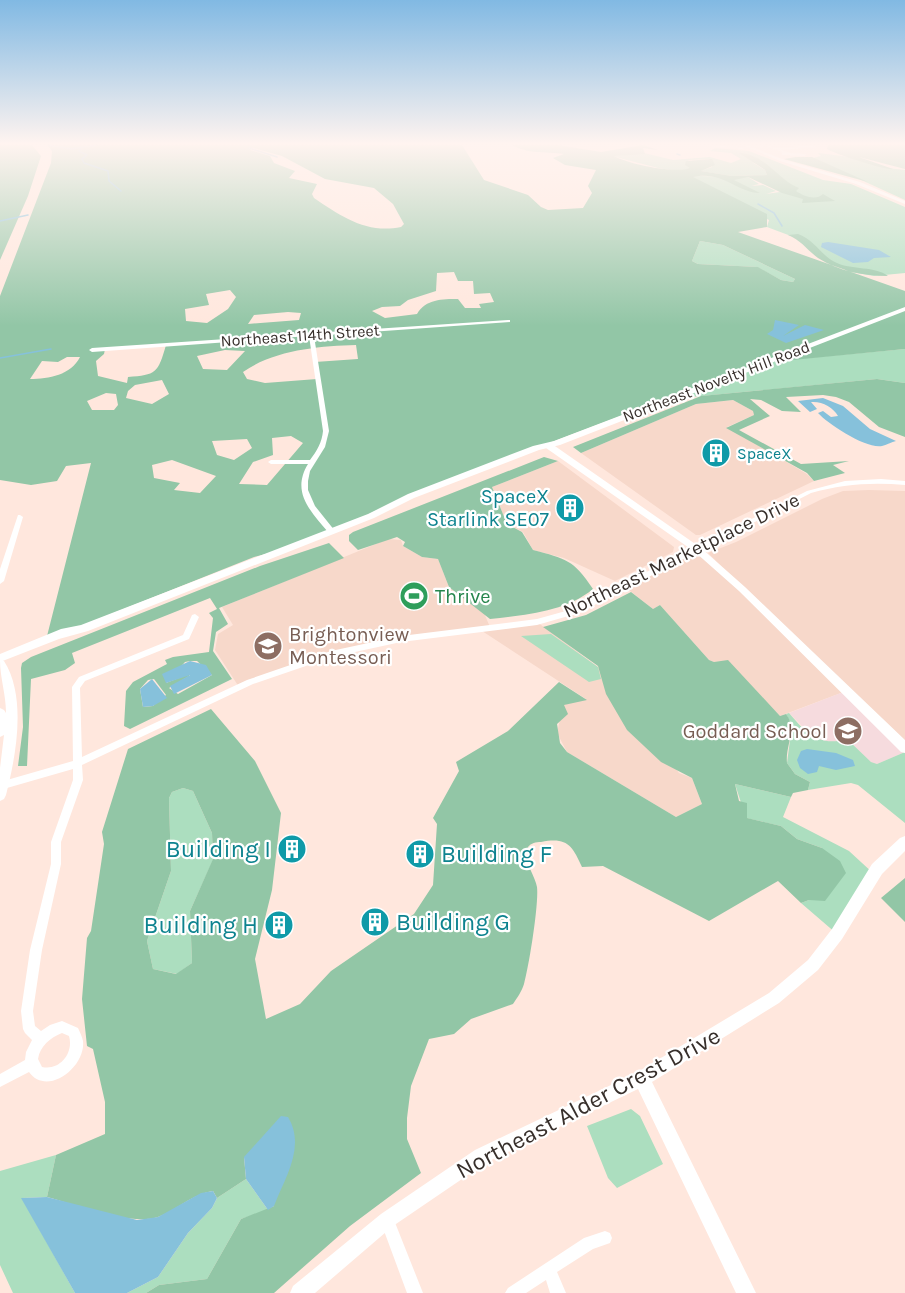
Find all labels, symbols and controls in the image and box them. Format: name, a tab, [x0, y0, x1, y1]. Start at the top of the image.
street label: Northeast 114th Street	[220, 320, 380, 351]
street label: Northeast Novelty Hill Road	[620, 337, 813, 426]
building icon: SpaceX	[700, 437, 732, 469]
place label: SpaceX	[737, 444, 792, 463]
place label: SpaceX Starlink SE07	[427, 485, 550, 531]
street label: Northeast Marketplace Drive	[559, 488, 803, 623]
building icon: SpaceX Starlink SE07	[554, 492, 586, 524]
sports icon: Thrive	[398, 580, 430, 612]
place label: Thrive	[435, 585, 491, 608]
place label: Brightonview Montessori	[289, 623, 410, 669]
school or university icon: Brightonview Montessori	[252, 630, 284, 662]
school or university icon: Goddard School	[832, 715, 864, 747]
place label: Goddard School	[683, 720, 827, 743]
building icon: Building I	[276, 833, 308, 865]
place label: Building I	[166, 835, 271, 863]
building icon: Building F	[404, 838, 436, 870]
place label: Building F	[441, 840, 552, 868]
building icon: Building G	[359, 906, 391, 938]
place label: Building G	[396, 908, 510, 936]
building icon: Building H	[263, 909, 295, 941]
place label: Building H	[144, 911, 258, 939]
street label: Northeast Alder Crest Drive	[451, 1021, 725, 1185]

